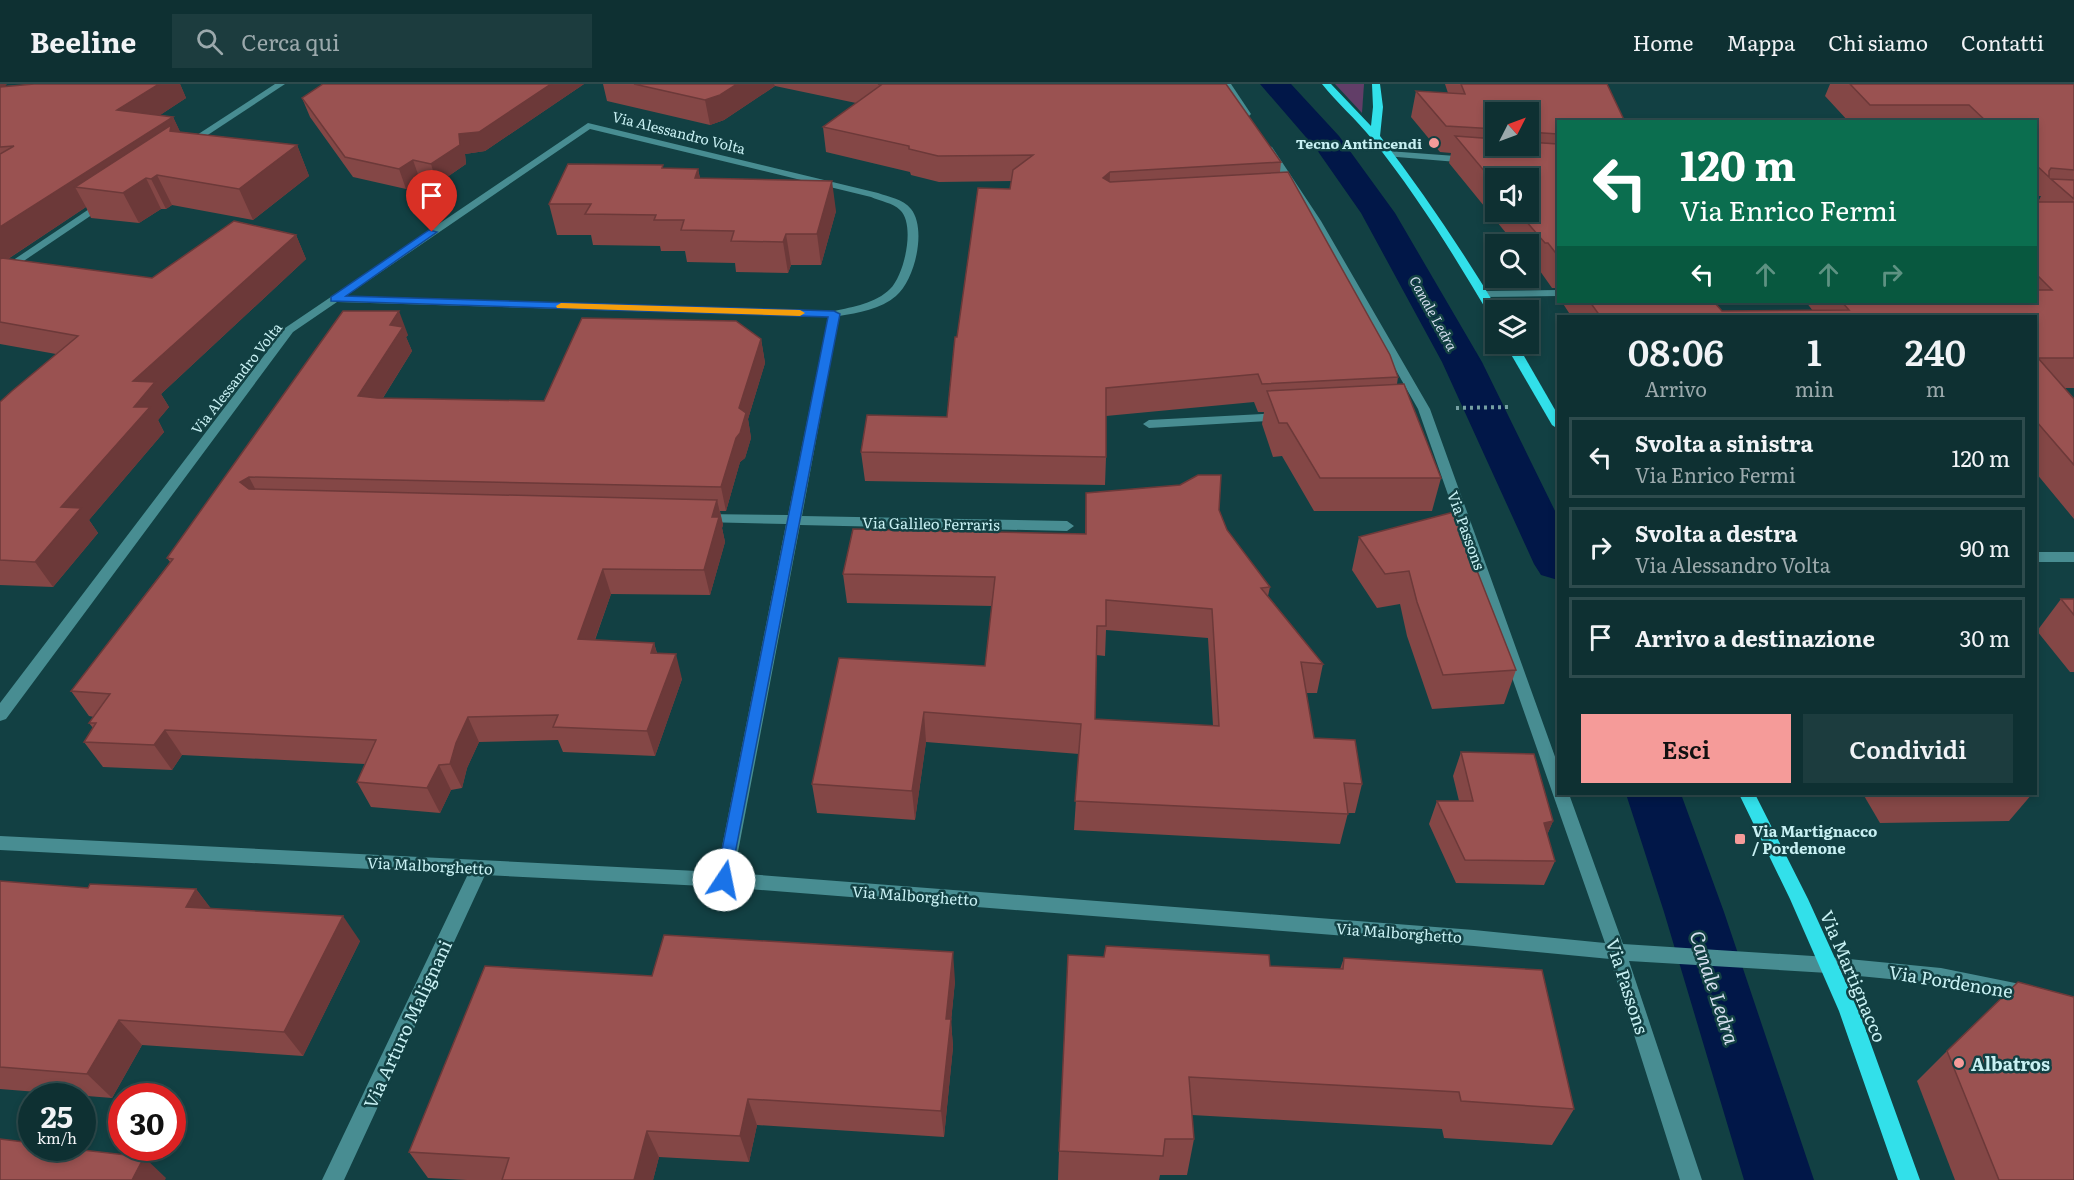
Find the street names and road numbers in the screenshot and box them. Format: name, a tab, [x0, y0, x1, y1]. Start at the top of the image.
street label: Via Alessandro Volta	[610, 106, 748, 158]
street label: Via Alessandro Volta	[186, 318, 286, 438]
street label: Via Passons	[1442, 487, 1492, 573]
street label: Via Galileo Ferraris	[862, 510, 1000, 536]
street label: Via Malborghetto	[366, 850, 494, 880]
street label: Via Malborghetto	[851, 879, 979, 911]
street label: Via Martignacco	[1814, 906, 1894, 1046]
street label: Via Malborghetto	[1335, 916, 1463, 948]
street label: Via Arturo Malignani	[356, 935, 458, 1113]
street label: Via Passons	[1600, 935, 1656, 1037]
street label: Via Pordenone	[1887, 958, 2015, 1004]

